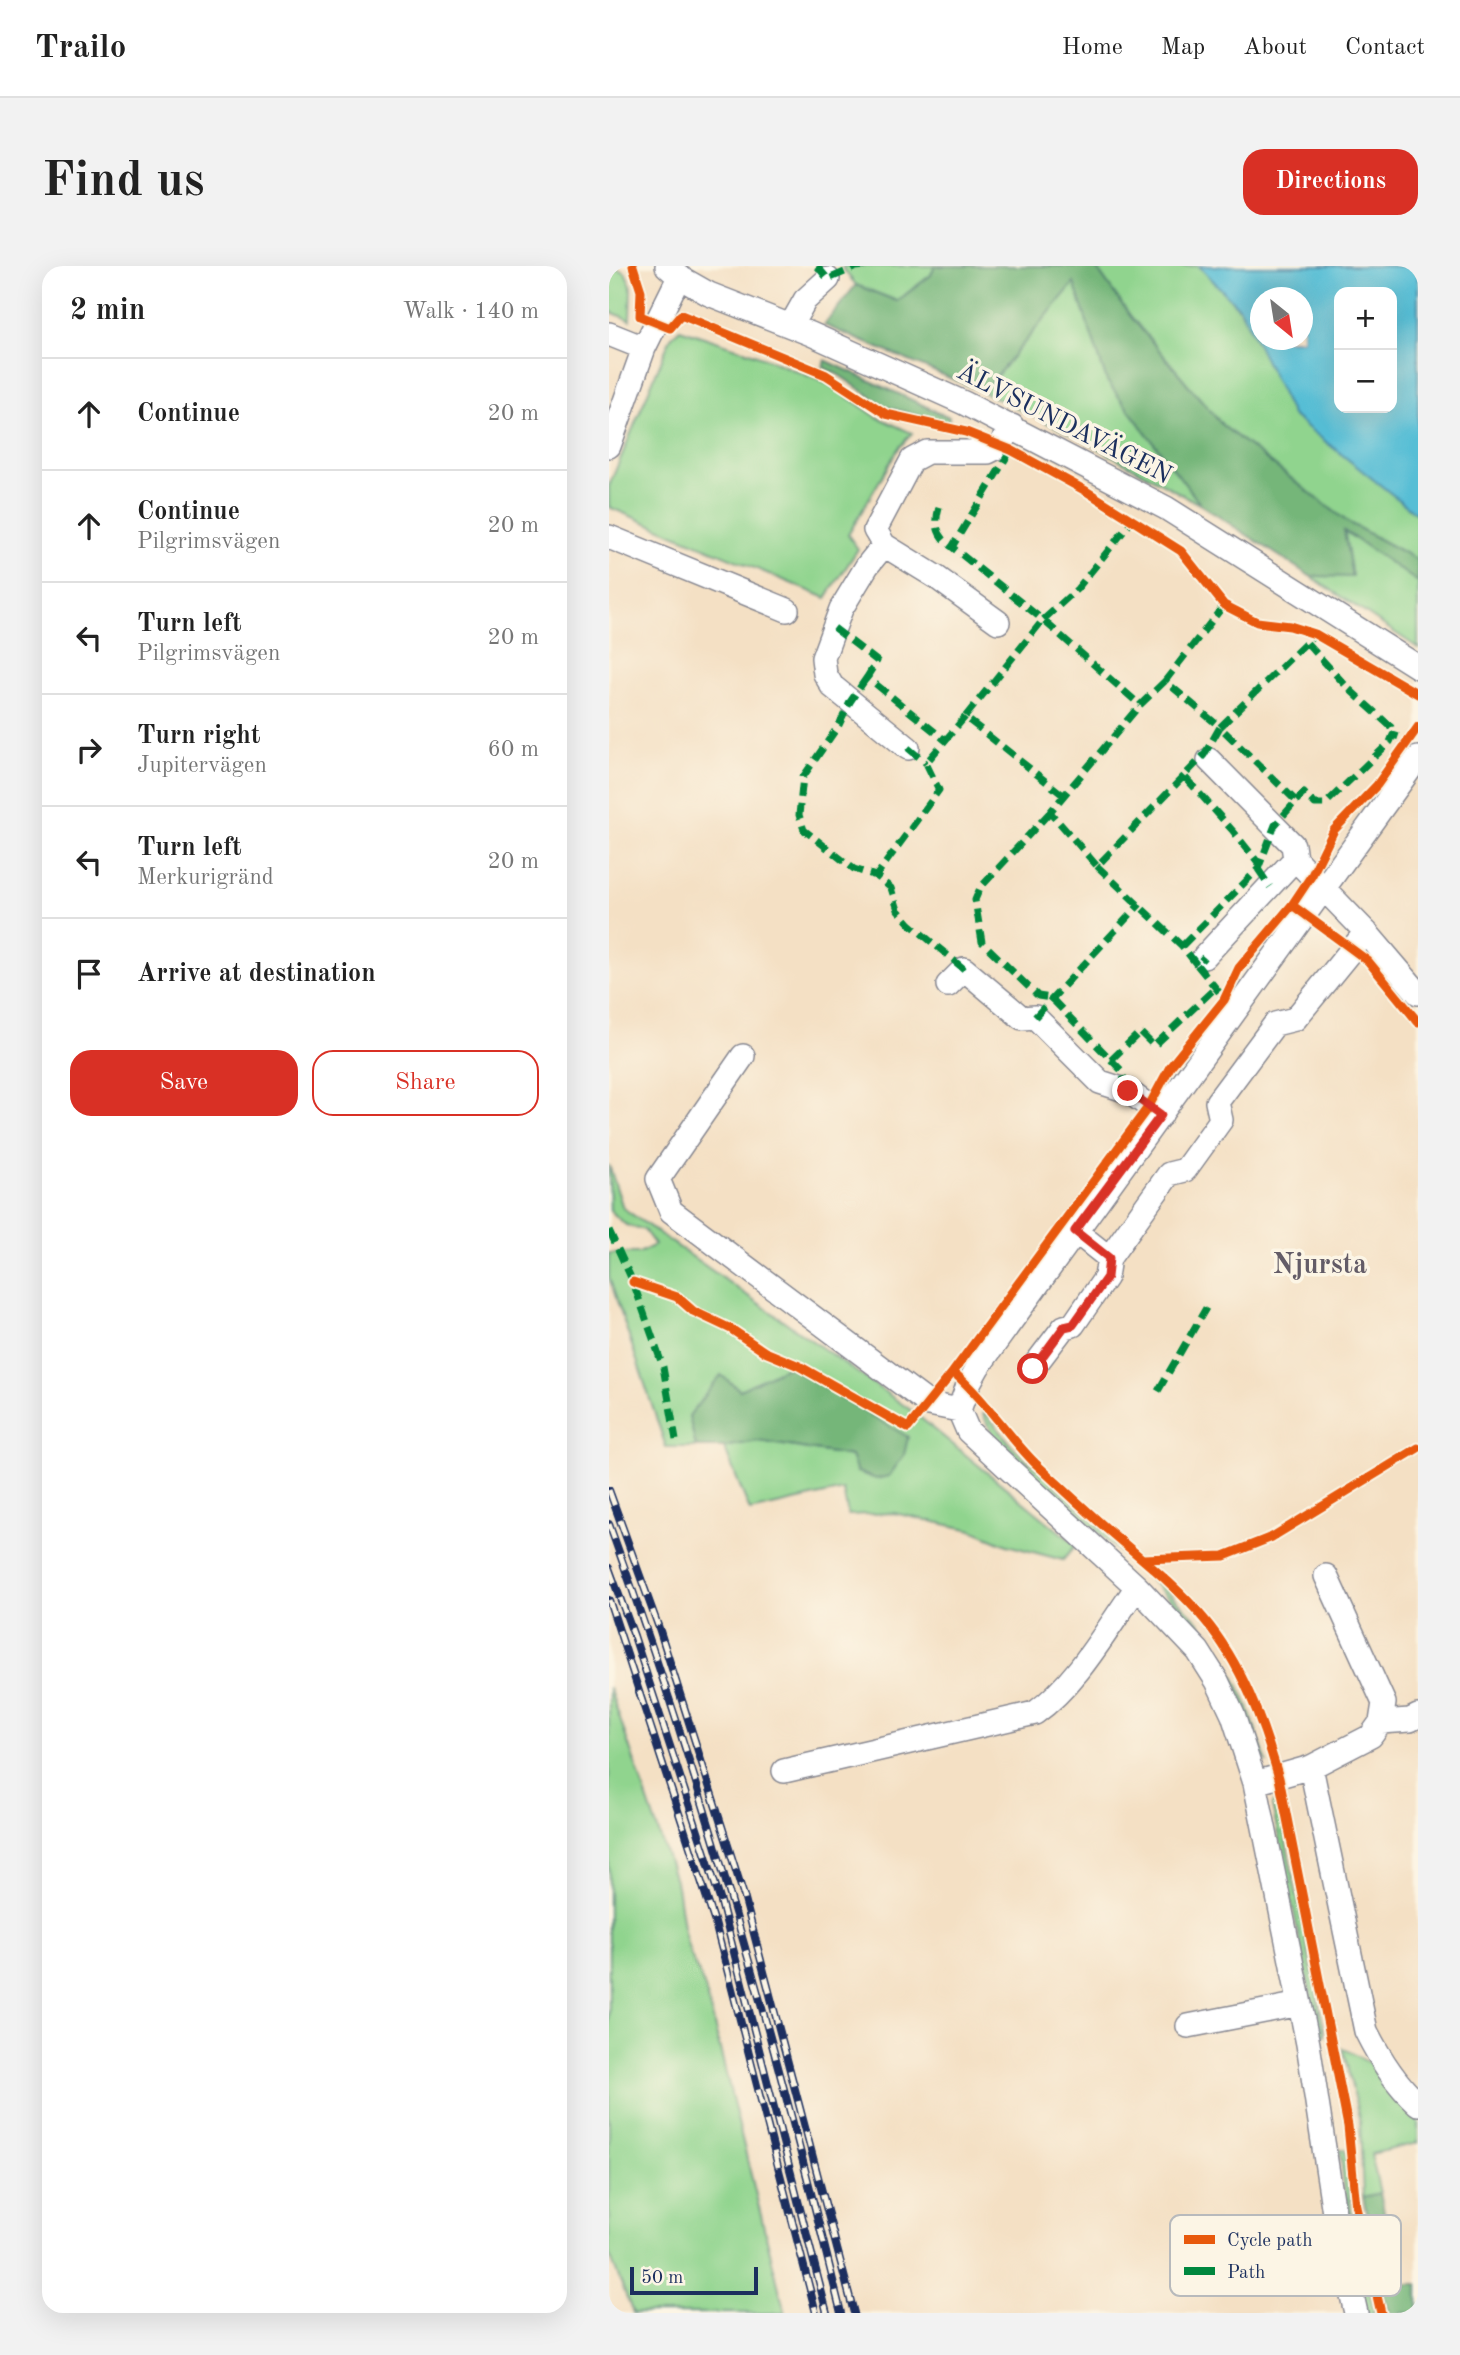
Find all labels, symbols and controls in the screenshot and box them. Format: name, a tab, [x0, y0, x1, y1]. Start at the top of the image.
text: Trailo	[35, 32, 126, 65]
text: Home	[1062, 36, 1123, 60]
text: Map	[1161, 36, 1205, 60]
text: About	[1243, 36, 1307, 60]
text: Contact	[1345, 36, 1425, 60]
button: Directions	[1243, 149, 1418, 215]
text: Find us	[42, 158, 205, 207]
north arrow	[1250, 287, 1313, 350]
map controls	[1334, 287, 1397, 413]
button: +	[1334, 287, 1397, 350]
text: 2 min	[70, 296, 145, 326]
text: Walk · 140 m	[403, 300, 539, 323]
button: −	[1334, 350, 1397, 413]
street label: ÄLVSUNDAVÄGEN	[952, 356, 1177, 490]
icon: ahead	[70, 395, 108, 433]
text: Continue	[137, 401, 240, 427]
text: 20 m	[488, 402, 539, 425]
text: Continue	[137, 499, 240, 525]
icon: ahead	[70, 507, 108, 545]
text: 20 m	[488, 514, 539, 537]
text: Pilgrimsvägen	[137, 530, 280, 553]
text: Turn left	[137, 611, 242, 637]
icon: left	[70, 619, 108, 657]
text: 20 m	[488, 626, 539, 649]
text: Pilgrimsvägen	[137, 642, 280, 665]
text: Turn right	[137, 723, 260, 749]
icon: right	[70, 731, 108, 769]
text: 60 m	[488, 738, 539, 761]
text: Jupitervägen	[137, 754, 267, 777]
text: Turn left	[137, 835, 242, 861]
icon: left	[70, 843, 108, 881]
text: 20 m	[488, 850, 539, 873]
text: Merkurigränd	[137, 866, 274, 889]
icon: arrive	[70, 955, 108, 993]
text: Arrive at destination	[137, 961, 376, 987]
button: Save	[70, 1050, 298, 1116]
button: Share	[312, 1050, 539, 1116]
route end	[1112, 1075, 1143, 1106]
district label: Njursta	[1273, 1252, 1367, 1280]
route start	[1017, 1353, 1048, 1384]
legend	[1170, 2215, 1401, 2296]
text: Cycle path	[1227, 2232, 1313, 2251]
scale bar	[630, 2264, 758, 2296]
text: Path	[1227, 2264, 1265, 2283]
text: 50 m	[641, 2269, 683, 2288]

